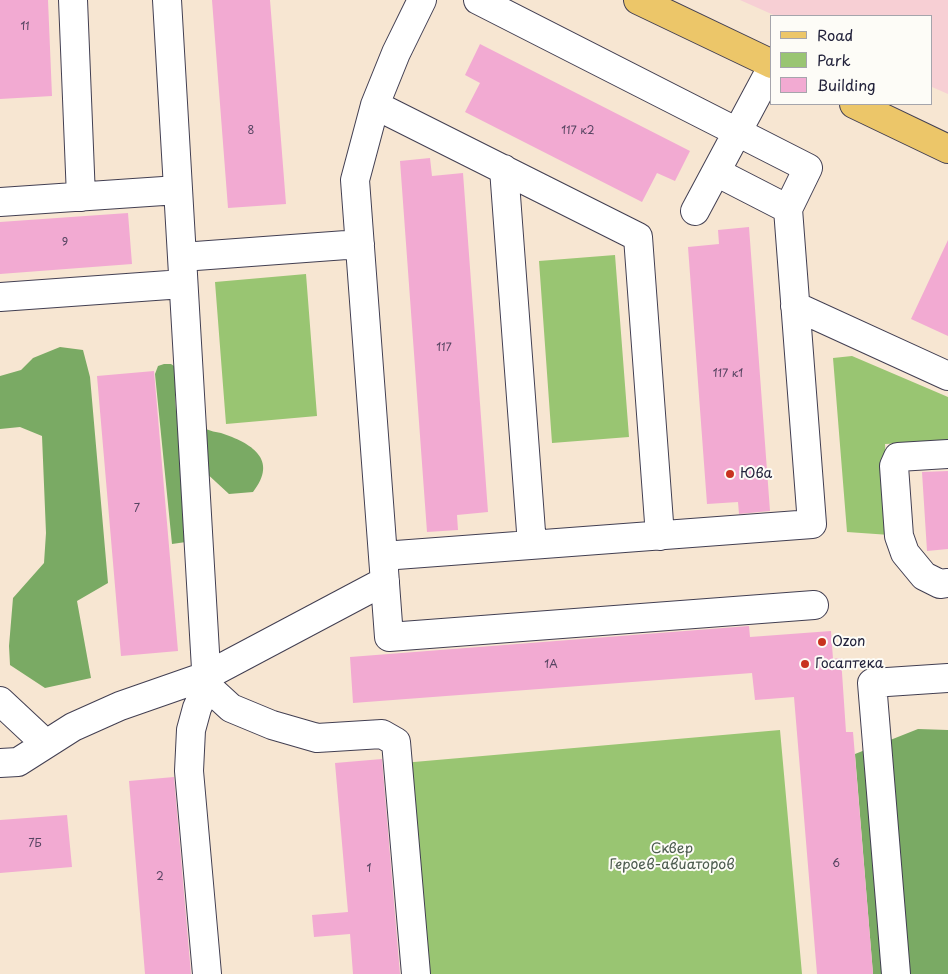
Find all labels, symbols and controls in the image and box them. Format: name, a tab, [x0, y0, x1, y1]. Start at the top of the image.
legend	[770, 15, 933, 105]
house number: 11	[20, 20, 30, 34]
text: Road	[817, 23, 853, 46]
text: Park	[817, 48, 851, 71]
text: Building	[817, 73, 876, 96]
house number: 8	[248, 124, 254, 138]
house number: 117 к2	[561, 124, 595, 138]
house number: 9	[62, 236, 68, 250]
house number: 117	[436, 341, 452, 355]
house number: 117 к1	[713, 367, 743, 381]
place label: Юва	[740, 466, 772, 482]
marker: Юва	[724, 468, 736, 480]
house number: 7	[134, 502, 140, 516]
place label: Ozon	[832, 634, 865, 650]
marker: Ozon	[816, 636, 828, 648]
place label: Госаптека	[815, 656, 883, 672]
house number: 1А	[544, 658, 558, 672]
marker: Госаптека	[799, 658, 811, 670]
house number: 7Б	[28, 837, 42, 851]
park label: Сквер Героев-авиаторов	[609, 841, 735, 874]
house number: 6	[832, 857, 840, 871]
house number: 1	[367, 862, 371, 876]
house number: 2	[156, 870, 164, 884]

